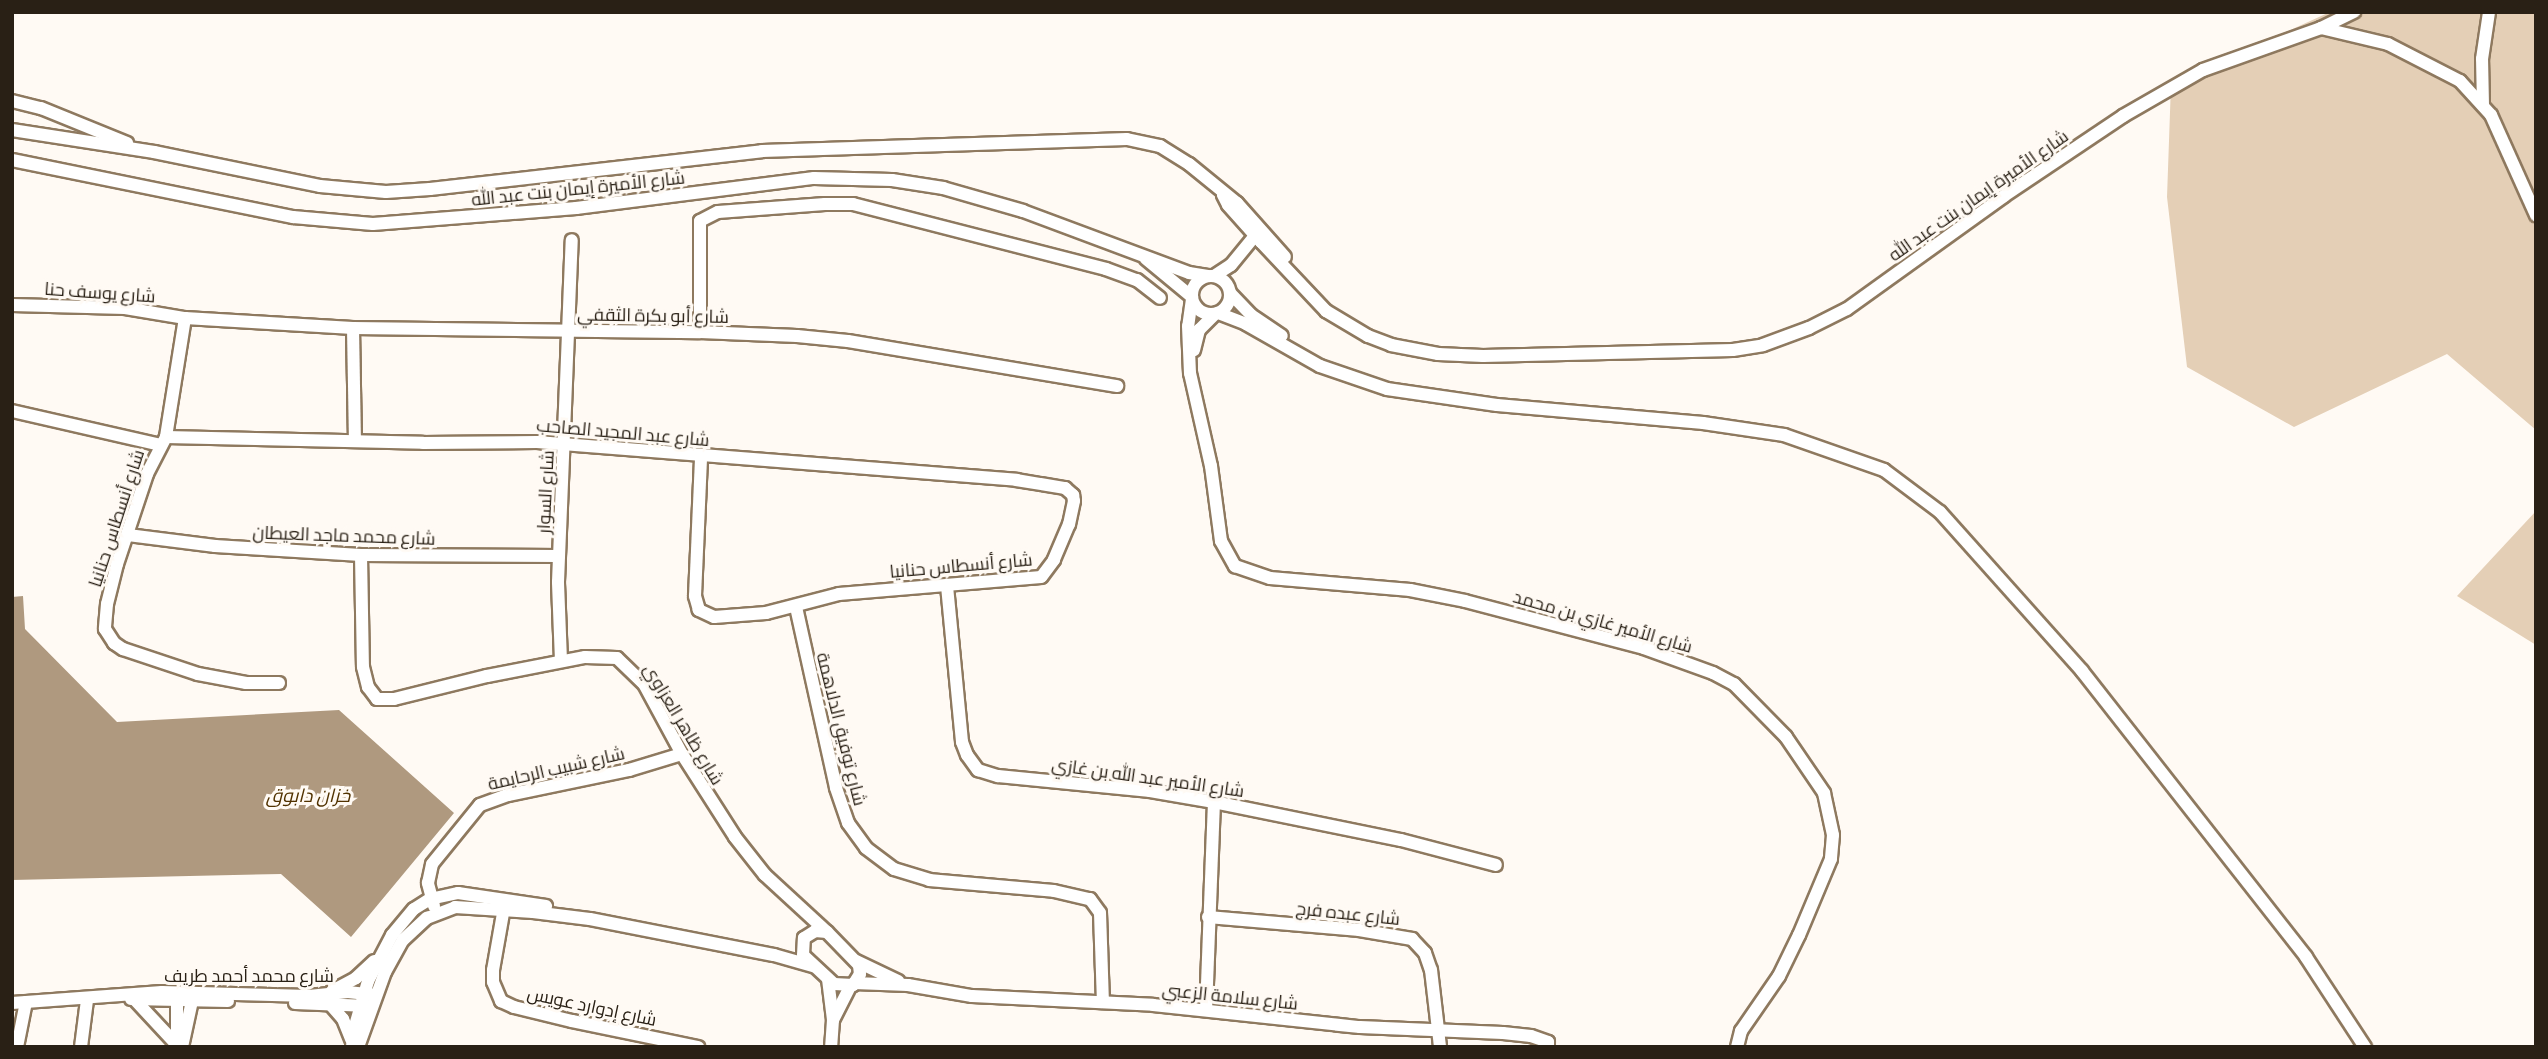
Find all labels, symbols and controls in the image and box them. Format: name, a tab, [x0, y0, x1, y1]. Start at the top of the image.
street label: شارع الأميرة إيمان بنت عبد الله	[1884, 125, 2072, 265]
street label: شارع الأميرة إيمان بنت عبد الله	[470, 166, 686, 210]
street label: شارع يوسف حنا	[44, 277, 156, 307]
street label: شارع أبو بكرة الثقفي	[577, 303, 729, 327]
street label: شارع عبد المجيد الصاحب	[536, 414, 710, 450]
street label: شارع أنسطاس حنانيا	[84, 446, 148, 590]
street label: شارع السوار	[532, 450, 558, 534]
street label: شارع محمد ماجد العيطان	[252, 521, 436, 549]
street label: شارع أنسطاس حنانيا	[889, 548, 1033, 582]
street label: شارع الأمير غازي بن محمد	[1511, 585, 1695, 657]
street label: شارع توفيق الدلاهمة	[813, 650, 871, 808]
street label: شارع ظاهر العزاوي	[639, 659, 729, 789]
street label: شارع شبيب الرحايمة	[485, 742, 627, 794]
street label: شارع الأمير عبد الله بن غازي	[1050, 753, 1246, 801]
water label: خزان دابوق	[266, 784, 350, 806]
street label: شارع عبده فرج	[1295, 897, 1401, 929]
street label: شارع محمد أحمد طريف	[164, 964, 334, 986]
street label: شارع سلامة الزعبي	[1161, 978, 1299, 1014]
street label: شارع إدوارد عويس	[525, 982, 659, 1030]

